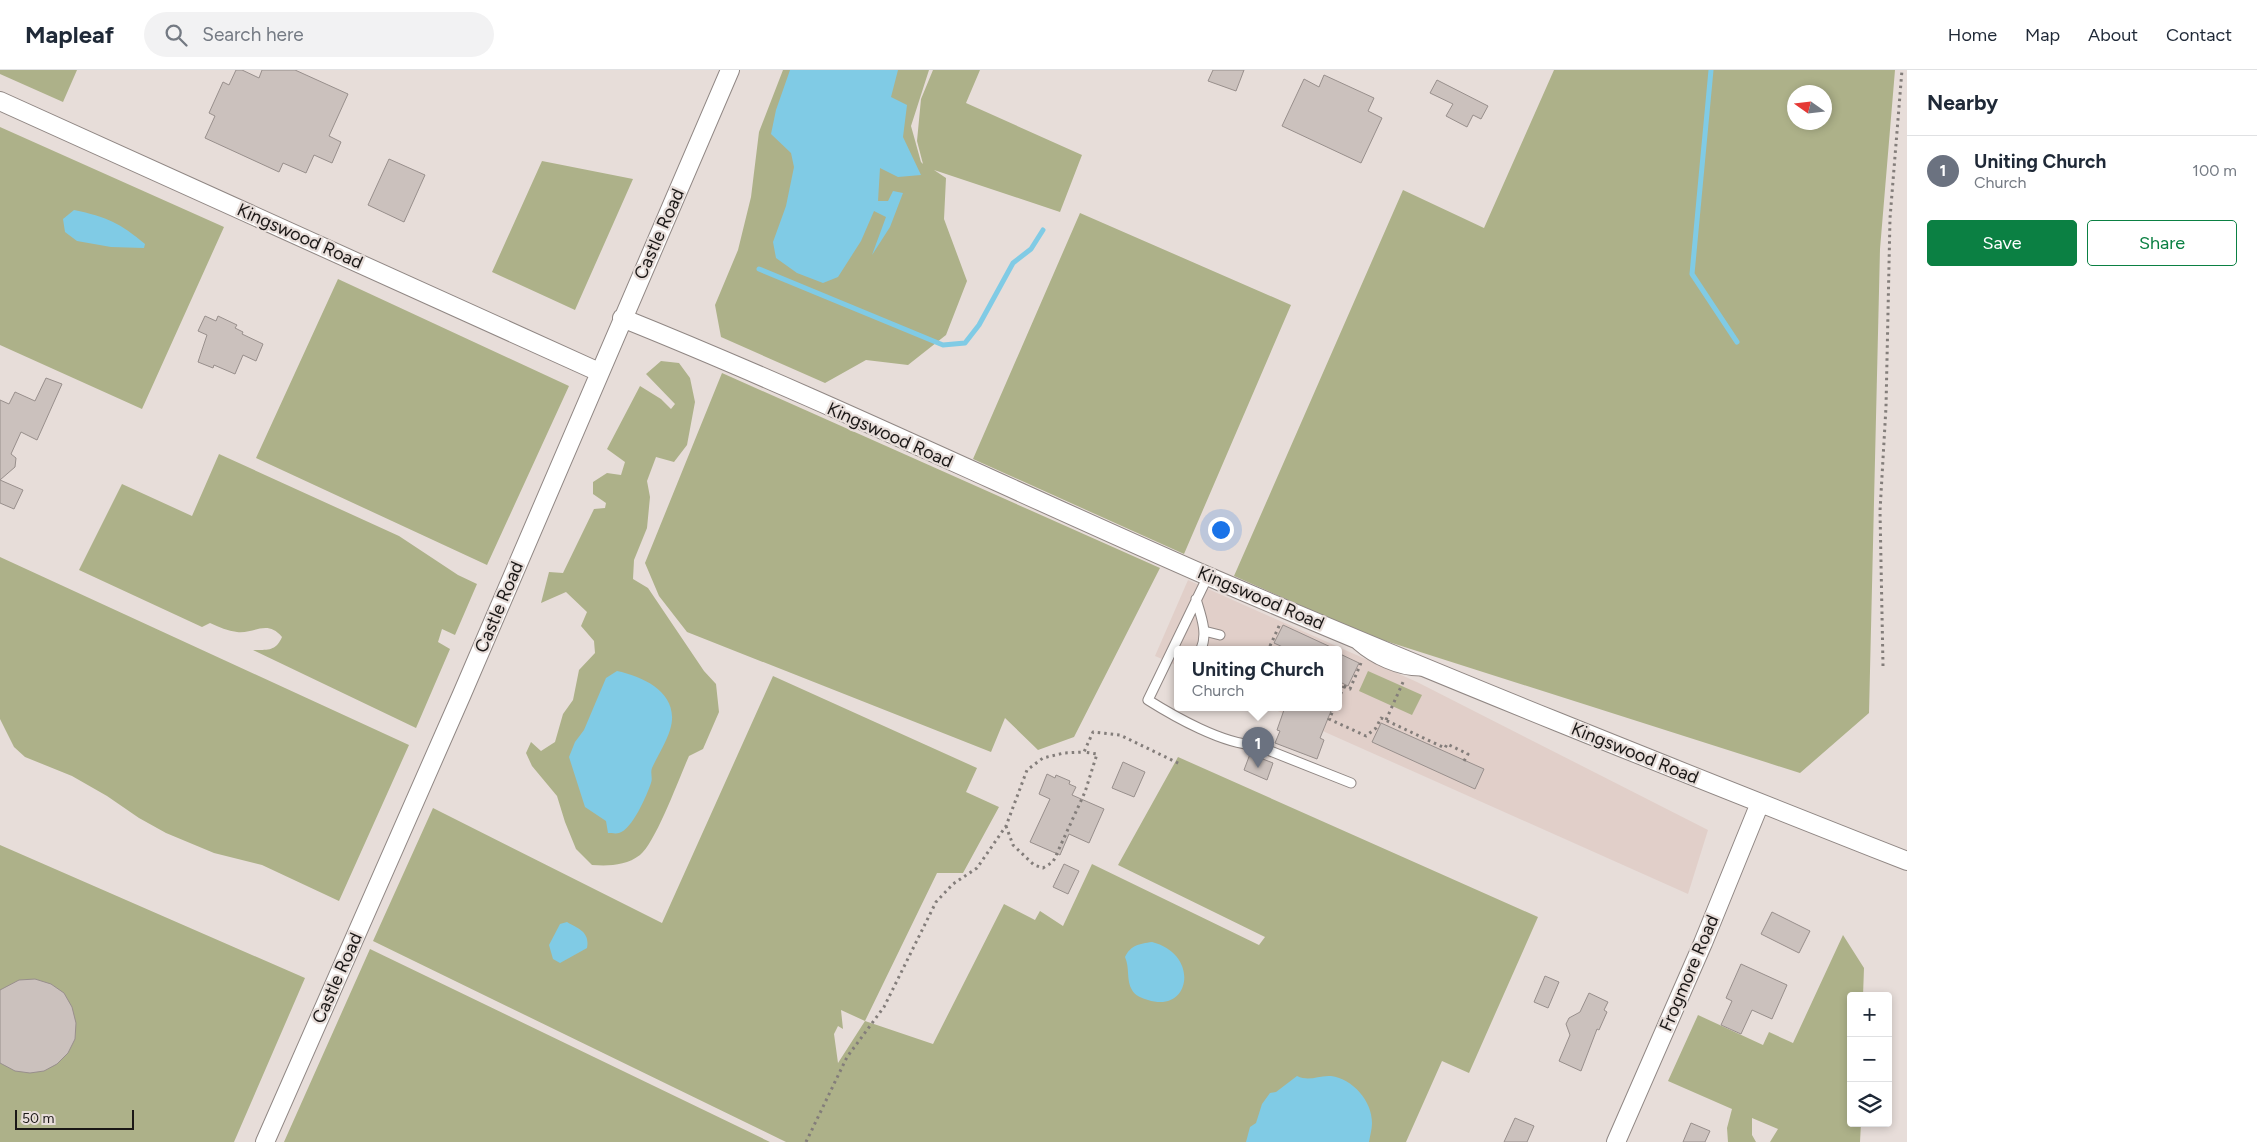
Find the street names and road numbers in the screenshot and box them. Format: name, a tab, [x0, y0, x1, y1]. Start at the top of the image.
street label: Castle Road	[629, 185, 689, 283]
street label: Kingswood Road	[234, 198, 366, 274]
street label: Kingswood Road	[824, 397, 956, 473]
street label: Castle Road	[470, 558, 528, 656]
street label: Kingswood Road	[1194, 561, 1328, 635]
street label: Kingswood Road	[1568, 717, 1702, 789]
street label: Frogmore Road	[1655, 912, 1723, 1034]
street label: Castle Road	[307, 929, 367, 1027]

